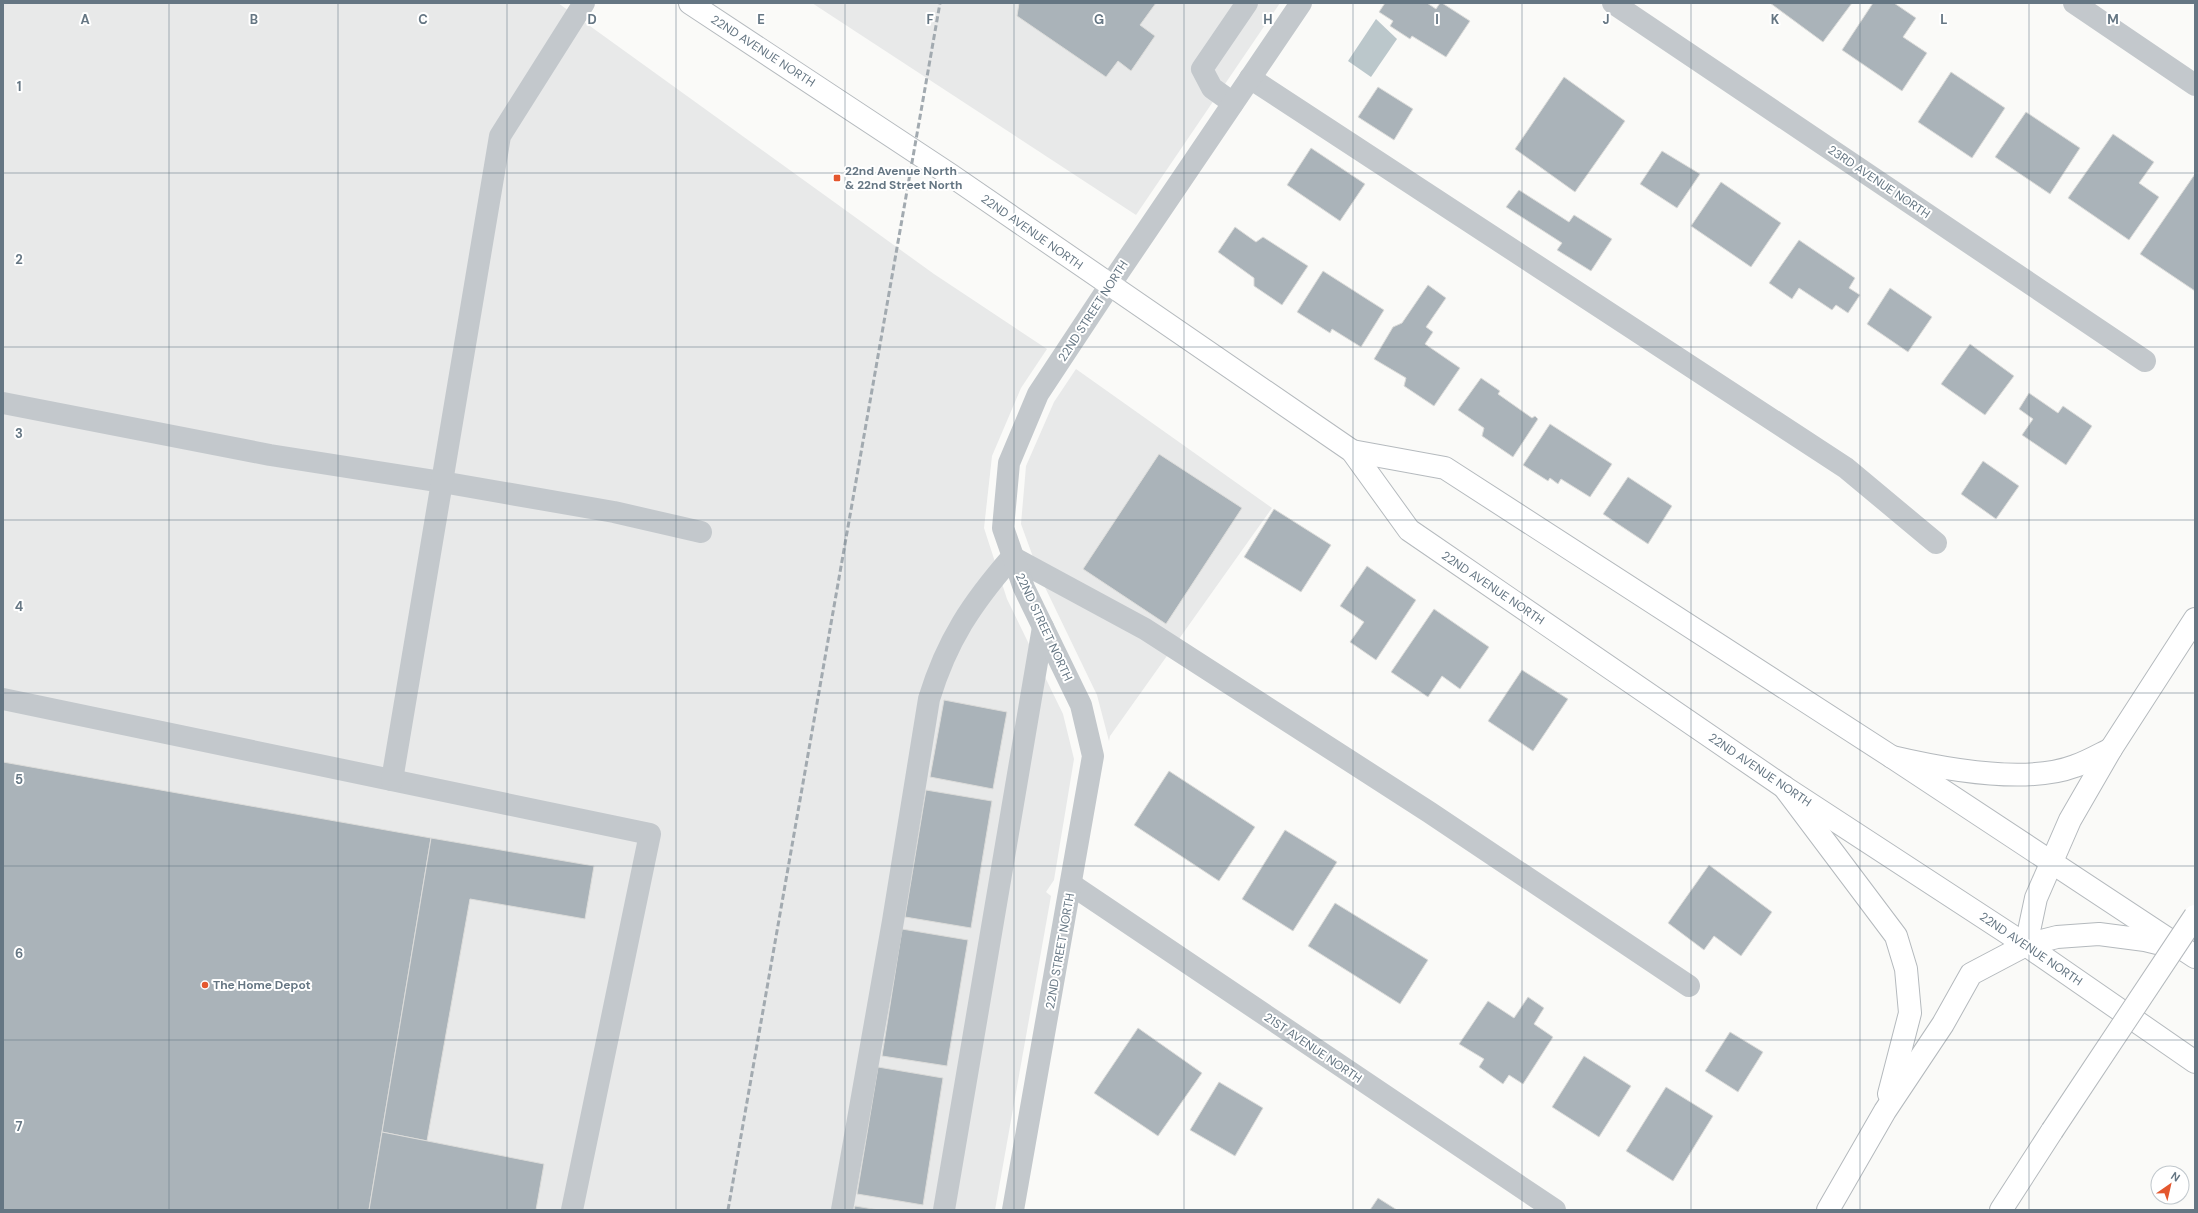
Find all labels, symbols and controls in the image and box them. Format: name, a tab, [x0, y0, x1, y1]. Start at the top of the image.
text: A	[80, 11, 90, 28]
text: B	[250, 11, 258, 28]
text: C	[418, 11, 428, 28]
text: D	[587, 11, 597, 28]
text: F	[926, 11, 934, 28]
text: G	[1094, 11, 1104, 28]
text: H	[1263, 11, 1273, 28]
text: I	[1435, 11, 1439, 28]
text: J	[1602, 11, 1610, 28]
text: K	[1771, 11, 1780, 28]
text: L	[1940, 11, 1948, 28]
text: M	[2107, 11, 2119, 28]
street label: 22ND AVENUE NORTH	[708, 12, 818, 90]
text: 1	[17, 78, 21, 95]
street label: 23RD AVENUE NORTH	[1825, 142, 1933, 222]
place label: 22nd Avenue North & 22nd Street North	[845, 163, 962, 193]
marker: 22nd Avenue North & 22nd Street North	[832, 173, 842, 183]
street label: 22ND AVENUE NORTH	[978, 191, 1086, 273]
text: 2	[15, 251, 23, 268]
street label: 22ND STREET NORTH	[1054, 257, 1132, 365]
text: 3	[15, 425, 23, 442]
street label: 22ND AVENUE NORTH	[1438, 548, 1548, 628]
street label: 22ND STREET NORTH	[1012, 570, 1076, 684]
text: 4	[15, 598, 23, 615]
street label: 22ND AVENUE NORTH	[1705, 730, 1815, 810]
text: 5	[15, 771, 23, 788]
street label: 22ND STREET NORTH	[1042, 892, 1078, 1010]
street label: 22ND AVENUE NORTH	[1976, 909, 2086, 989]
text: 6	[15, 945, 23, 962]
place label: The Home Depot	[213, 977, 311, 993]
marker: The Home Depot	[200, 980, 210, 990]
street label: 21ST AVENUE NORTH	[1261, 1009, 1365, 1087]
text: 7	[16, 1118, 23, 1135]
north arrow	[2150, 1165, 2190, 1205]
text: N	[2168, 1169, 2183, 1185]

